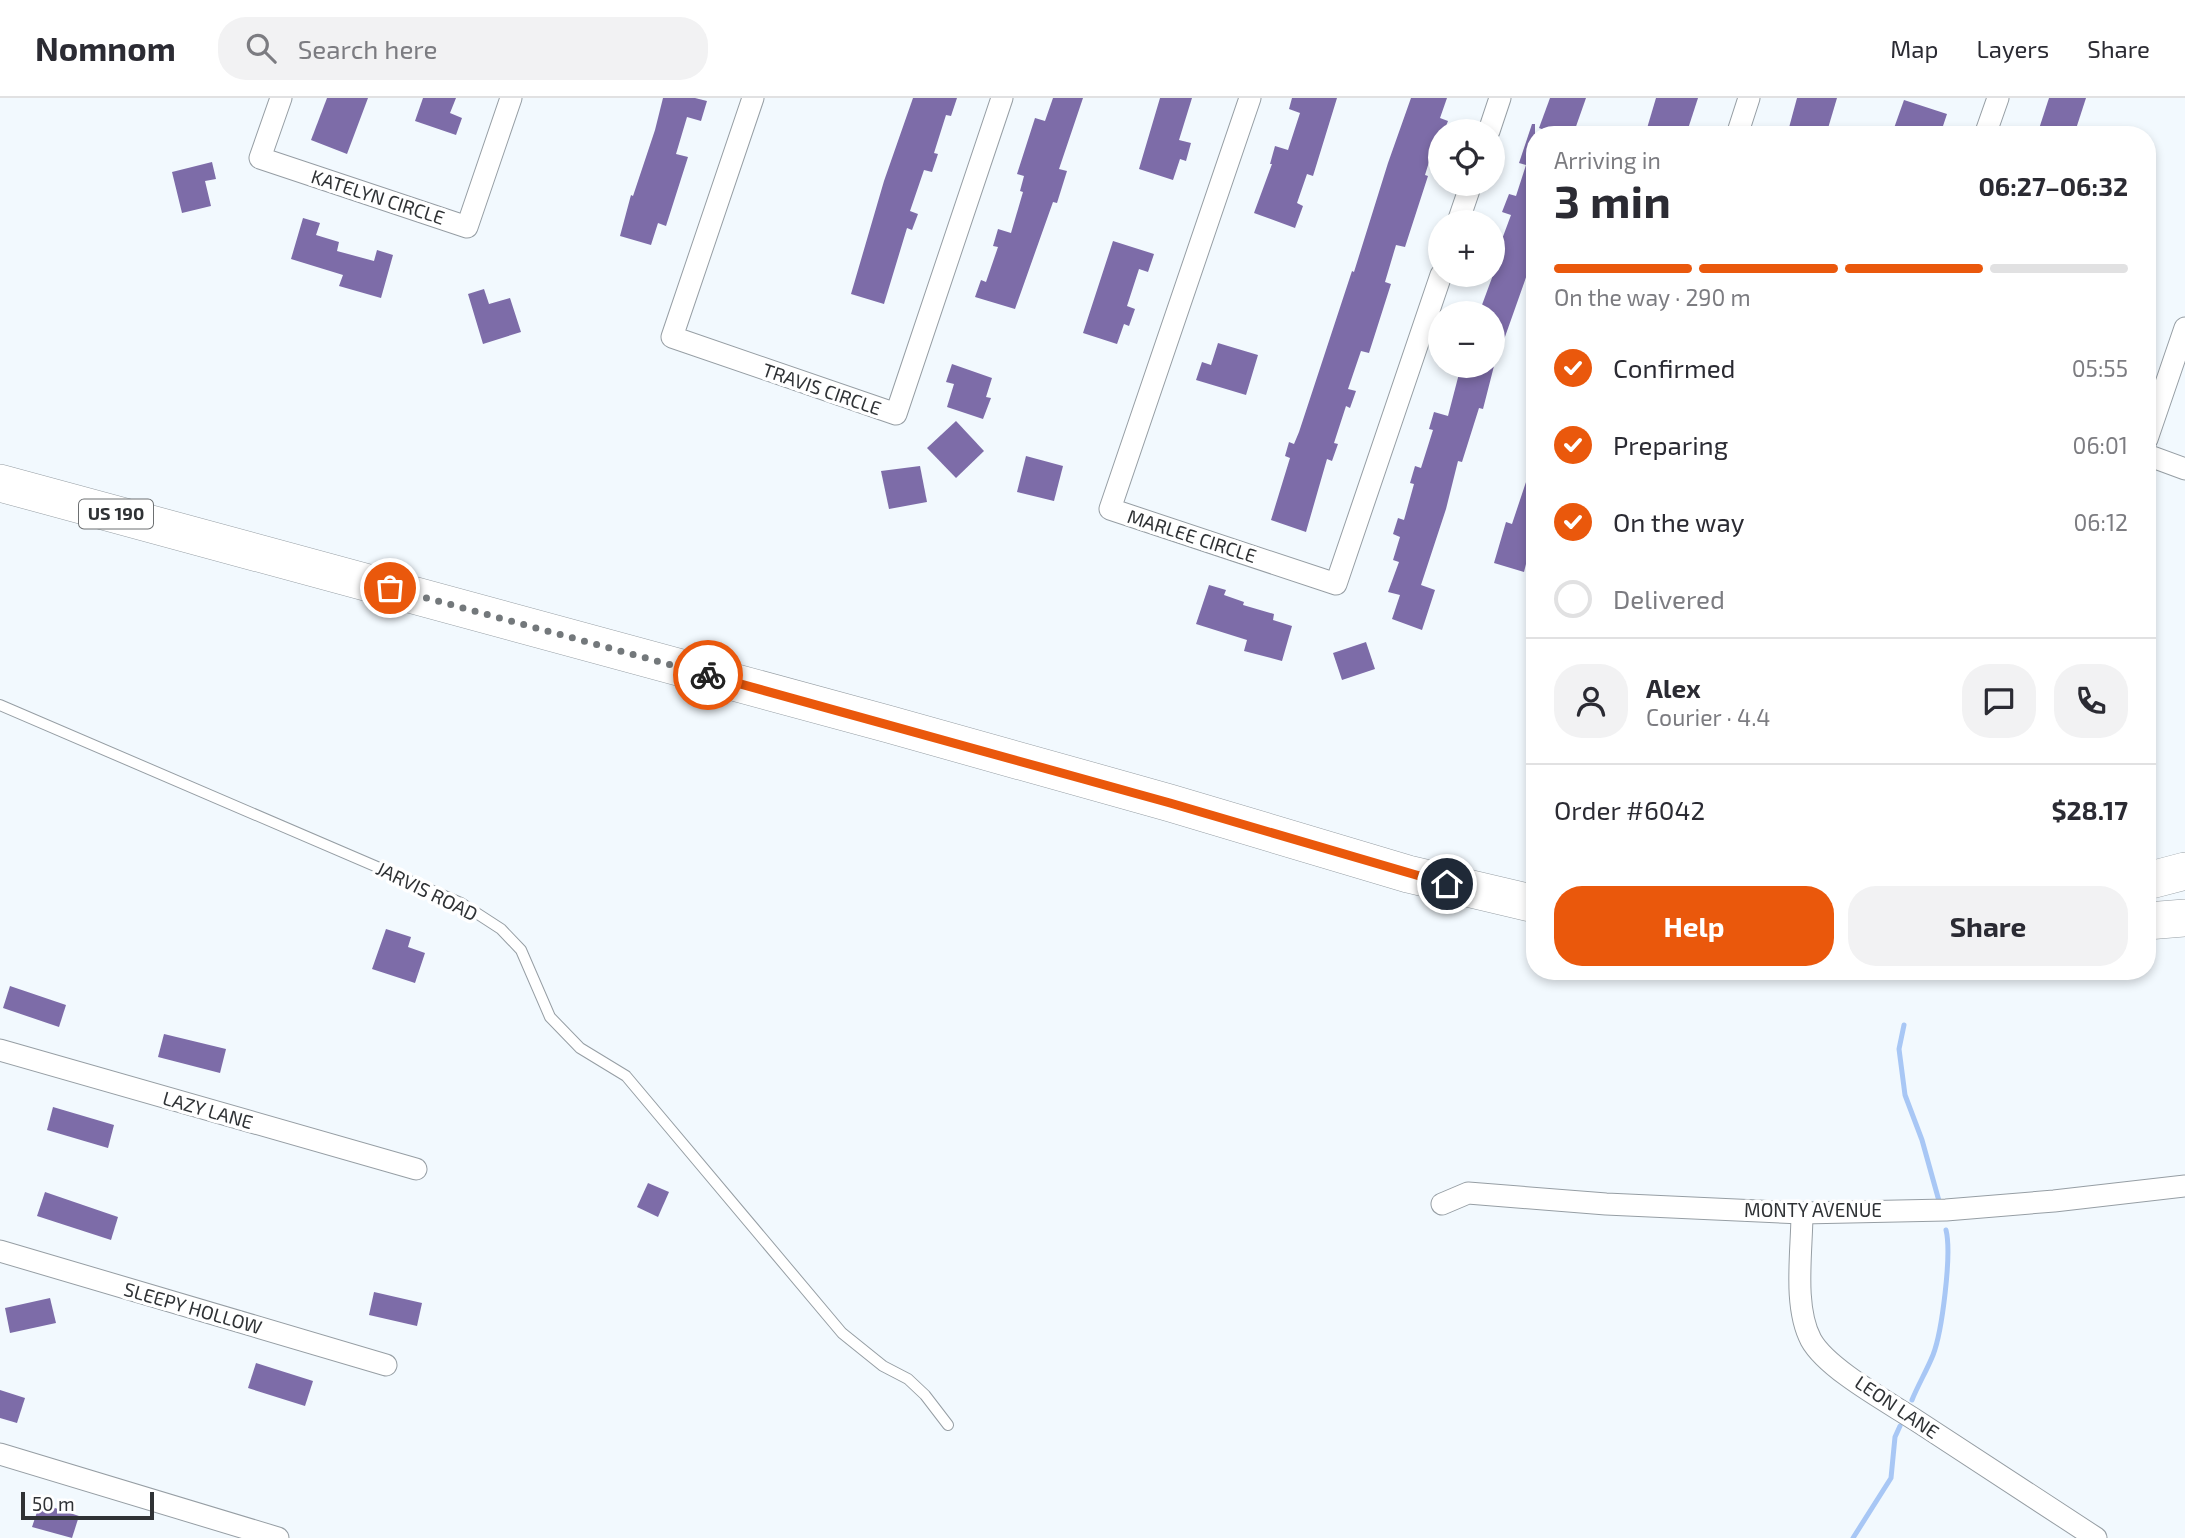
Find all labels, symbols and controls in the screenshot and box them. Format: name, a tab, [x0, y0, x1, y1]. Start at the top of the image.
search box	[218, 17, 708, 80]
text: Nomnom	[35, 28, 176, 68]
icon: search	[242, 29, 280, 67]
text: Search here	[298, 33, 437, 64]
text: Map	[1890, 34, 1938, 63]
text: Layers	[1976, 34, 2049, 63]
text: Share	[2087, 34, 2150, 63]
map controls	[1428, 119, 1505, 378]
button: locate	[1428, 119, 1505, 196]
text: Arriving in	[1554, 146, 1661, 174]
street label: KATELYN CIRCLE	[309, 164, 448, 229]
text: 06:27–06:32	[1978, 170, 2128, 201]
text: 3 min	[1554, 172, 1671, 227]
button: +	[1428, 210, 1505, 287]
text: On the way · 290 m	[1554, 283, 1751, 311]
button: −	[1428, 301, 1505, 378]
icon: check	[1554, 349, 1592, 387]
text: Confirmed	[1613, 352, 1736, 383]
text: 05:55	[2072, 354, 2128, 382]
street label: TRAVIS CIRCLE	[760, 357, 885, 420]
icon: check	[1554, 426, 1592, 464]
text: Preparing	[1613, 429, 1728, 460]
text: 06:01	[2073, 431, 2128, 459]
road number: US 190	[79, 500, 153, 528]
icon: check	[1554, 503, 1592, 541]
street label: MARLEE CIRCLE	[1125, 504, 1260, 567]
text: On the way	[1613, 506, 1744, 537]
text: 06:12	[2073, 508, 2128, 536]
pin	[360, 558, 420, 618]
icon: bag	[371, 569, 409, 607]
text: Delivered	[1613, 583, 1725, 614]
courier	[673, 640, 743, 710]
icon: bike	[689, 656, 727, 694]
button: person	[1554, 664, 1628, 738]
button: chat	[1962, 664, 2036, 738]
button: phone	[2054, 664, 2128, 738]
text: Alex	[1646, 672, 1701, 703]
text: Courier · 4.4	[1646, 703, 1770, 731]
text: Order #6042	[1554, 794, 1705, 825]
text: $28.17	[2051, 794, 2128, 825]
pin	[1417, 854, 1477, 914]
street label: JARVIS ROAD	[373, 856, 482, 925]
icon: home	[1428, 865, 1466, 903]
button: Help	[1554, 886, 1834, 966]
button: Share	[1848, 886, 2128, 966]
street label: LAZY LANE	[161, 1086, 256, 1133]
street label: MONTY AVENUE	[1744, 1198, 1882, 1221]
street label: SLEEPY HOLLOW	[121, 1277, 265, 1338]
street label: LEON LANE	[1851, 1370, 1944, 1443]
scale bar	[21, 1489, 154, 1521]
text: 50 m	[32, 1492, 75, 1515]

